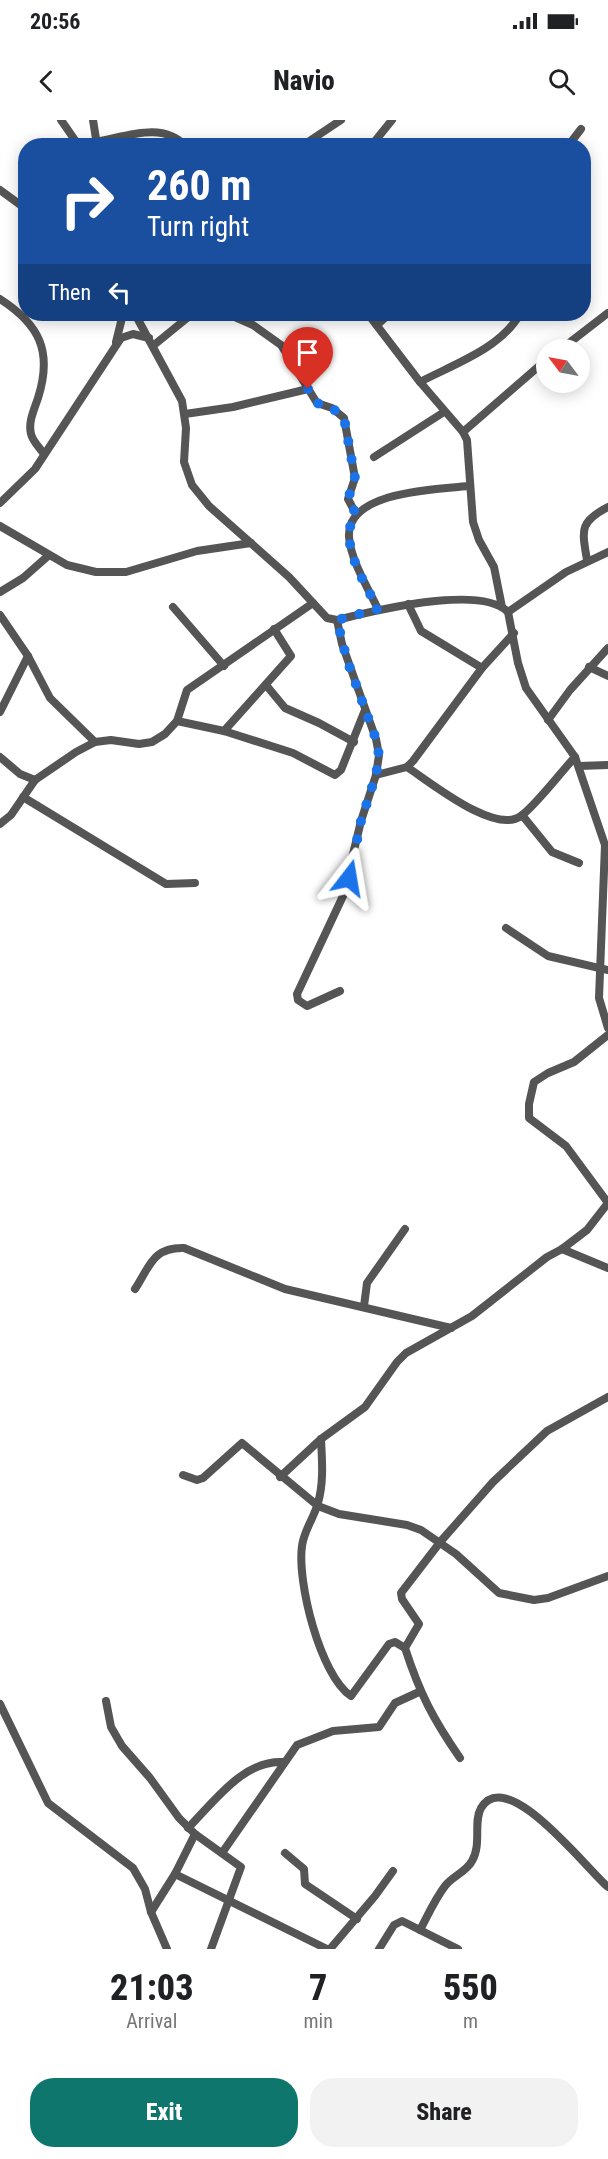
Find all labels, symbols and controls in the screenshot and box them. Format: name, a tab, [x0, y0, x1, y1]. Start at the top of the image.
text: 20:56	[30, 9, 81, 34]
icon: back	[30, 65, 63, 98]
text: Navio	[273, 65, 335, 97]
icon: search	[545, 65, 578, 98]
text: 260 m	[147, 161, 252, 210]
icon: right	[48, 162, 126, 240]
text: Turn right	[147, 211, 249, 243]
icon: left	[103, 276, 136, 309]
text: Then	[48, 280, 91, 305]
pin	[282, 327, 333, 389]
icon: arrive	[291, 336, 324, 369]
north arrow	[536, 339, 590, 393]
map controls	[536, 339, 590, 393]
position arrow	[317, 846, 381, 910]
text: 21:03	[110, 1967, 193, 2009]
text: 7	[309, 1967, 327, 2009]
text: 550	[443, 1967, 498, 2009]
text: Arrival	[126, 2009, 177, 2033]
text: min	[304, 2009, 333, 2033]
text: m	[463, 2009, 478, 2033]
button: Exit	[30, 2078, 298, 2147]
button: Share	[310, 2078, 578, 2147]

